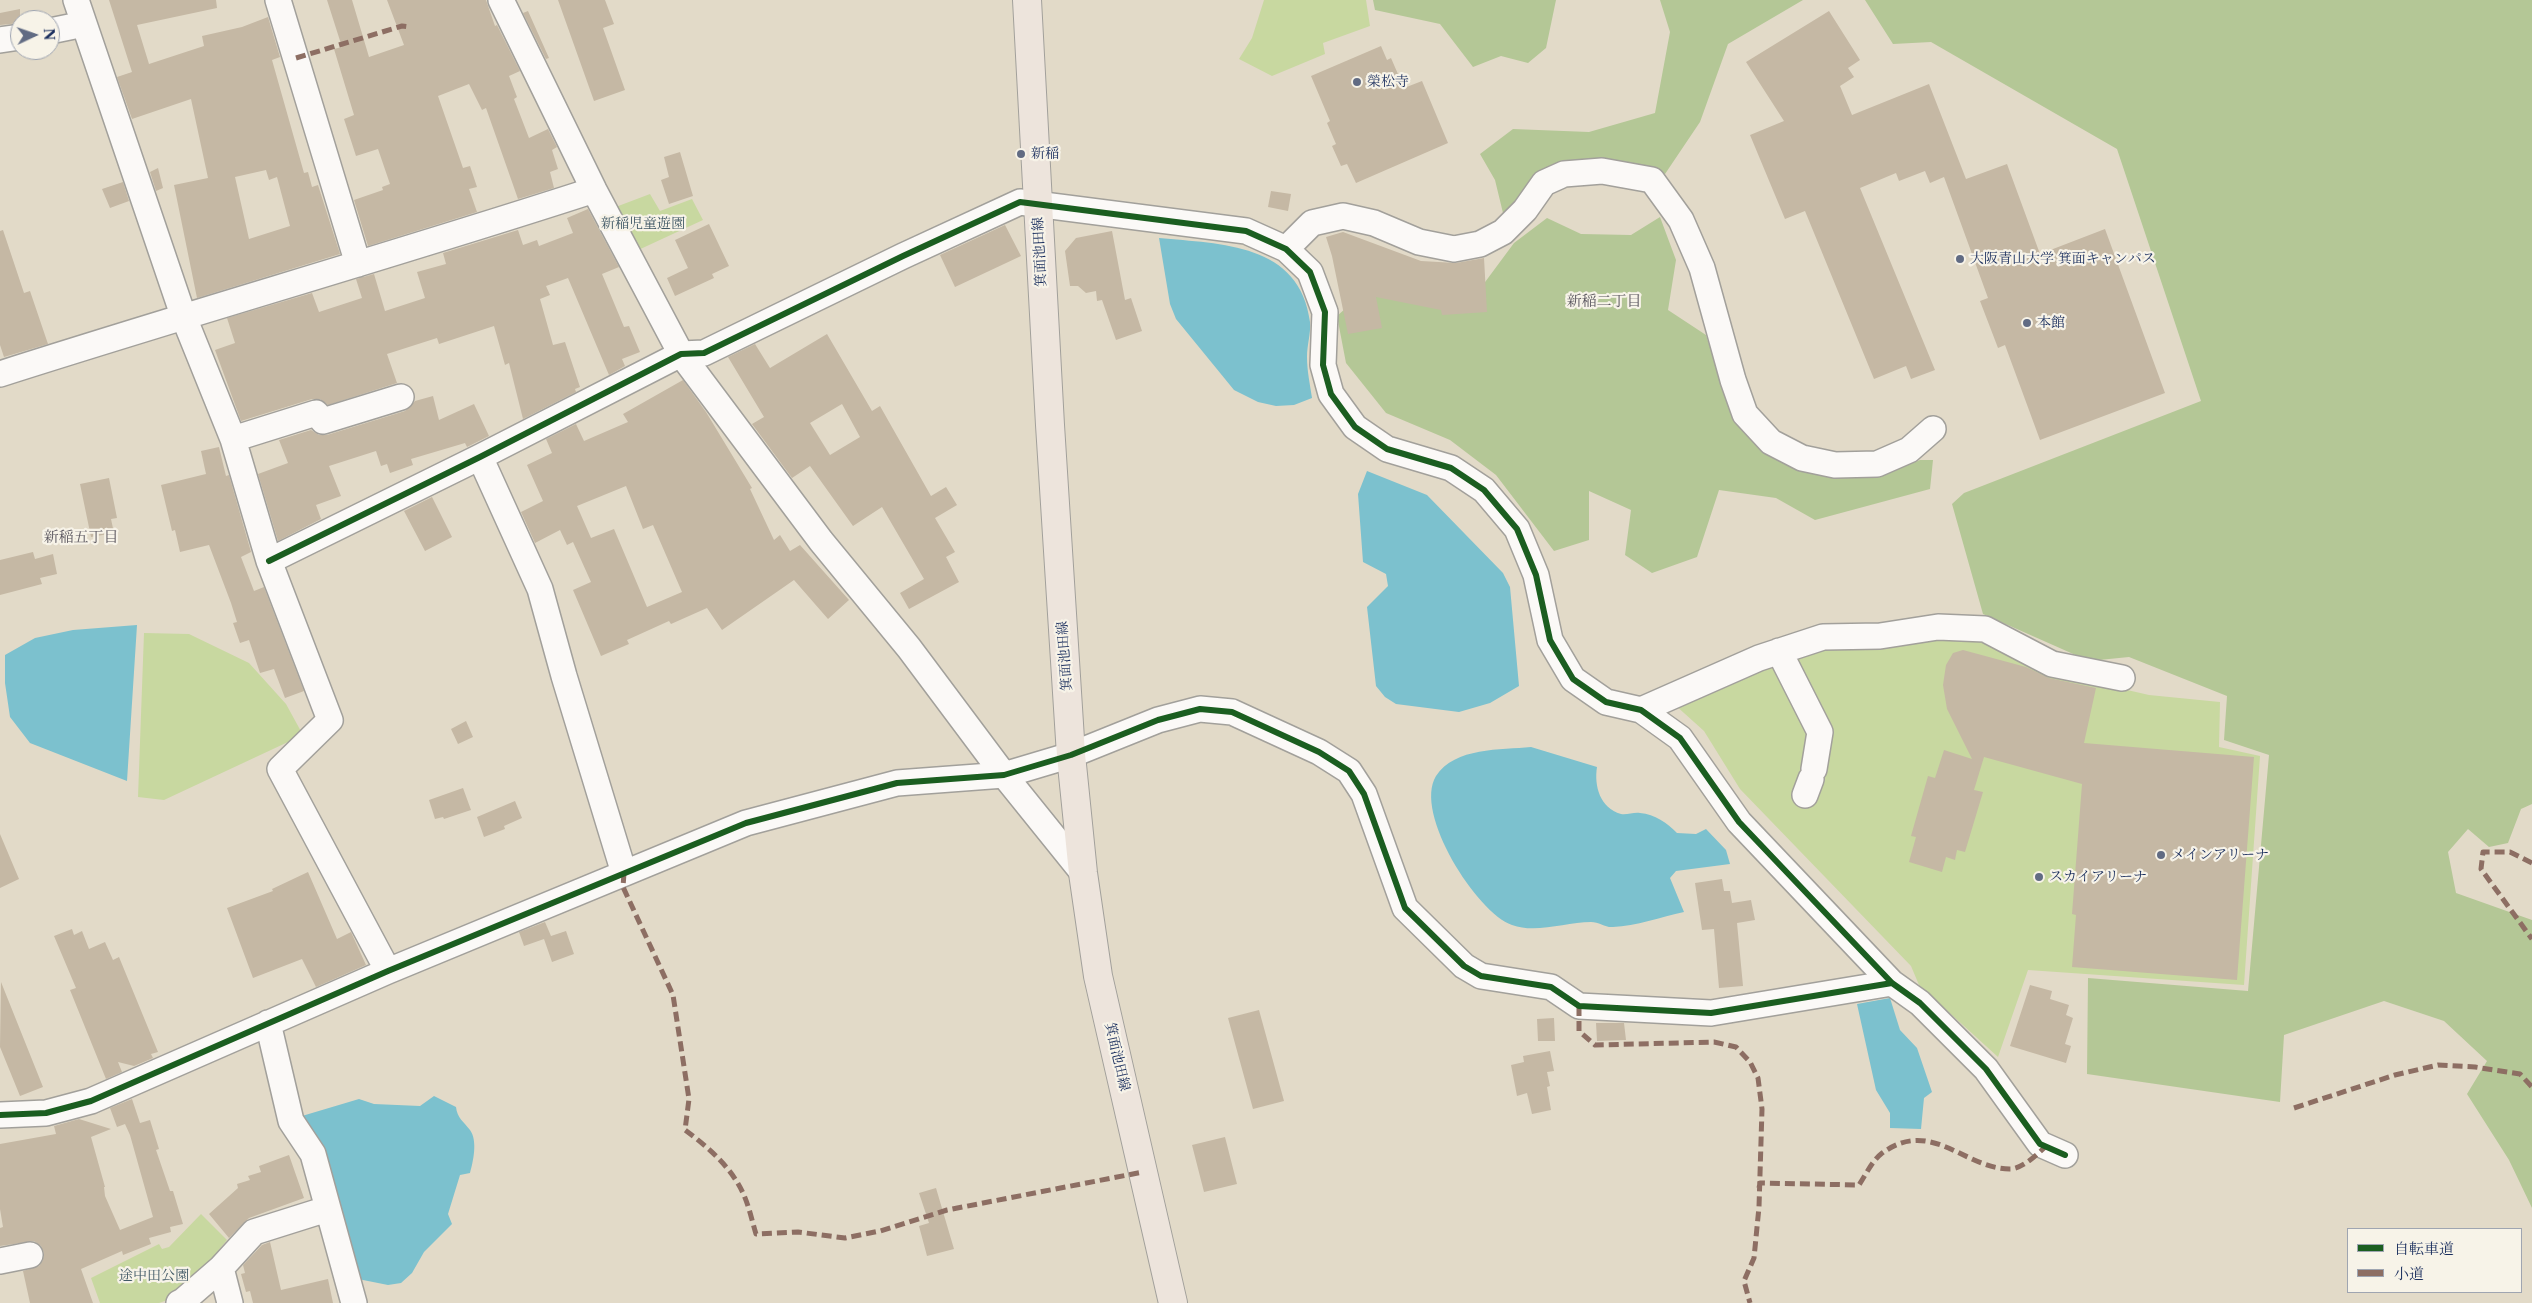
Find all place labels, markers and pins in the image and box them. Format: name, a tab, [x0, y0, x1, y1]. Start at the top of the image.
place label: 榮松寺	[1367, 74, 1409, 90]
marker: 榮松寺	[1351, 76, 1363, 88]
place label: 新稲	[1031, 146, 1059, 162]
marker: 新稲	[1015, 148, 1027, 160]
place label: 大阪青山大学 箕面キャンパス	[1970, 251, 2156, 267]
marker: 大阪青山大学 箕面キャンパス	[1954, 253, 1966, 265]
place label: 本館	[2037, 315, 2065, 331]
marker: 本館	[2021, 317, 2033, 329]
place label: メインアリーナ	[2171, 847, 2269, 863]
marker: メインアリーナ	[2155, 849, 2167, 861]
place label: スカイアリーナ	[2049, 869, 2147, 885]
marker: スカイアリーナ	[2033, 871, 2045, 883]

